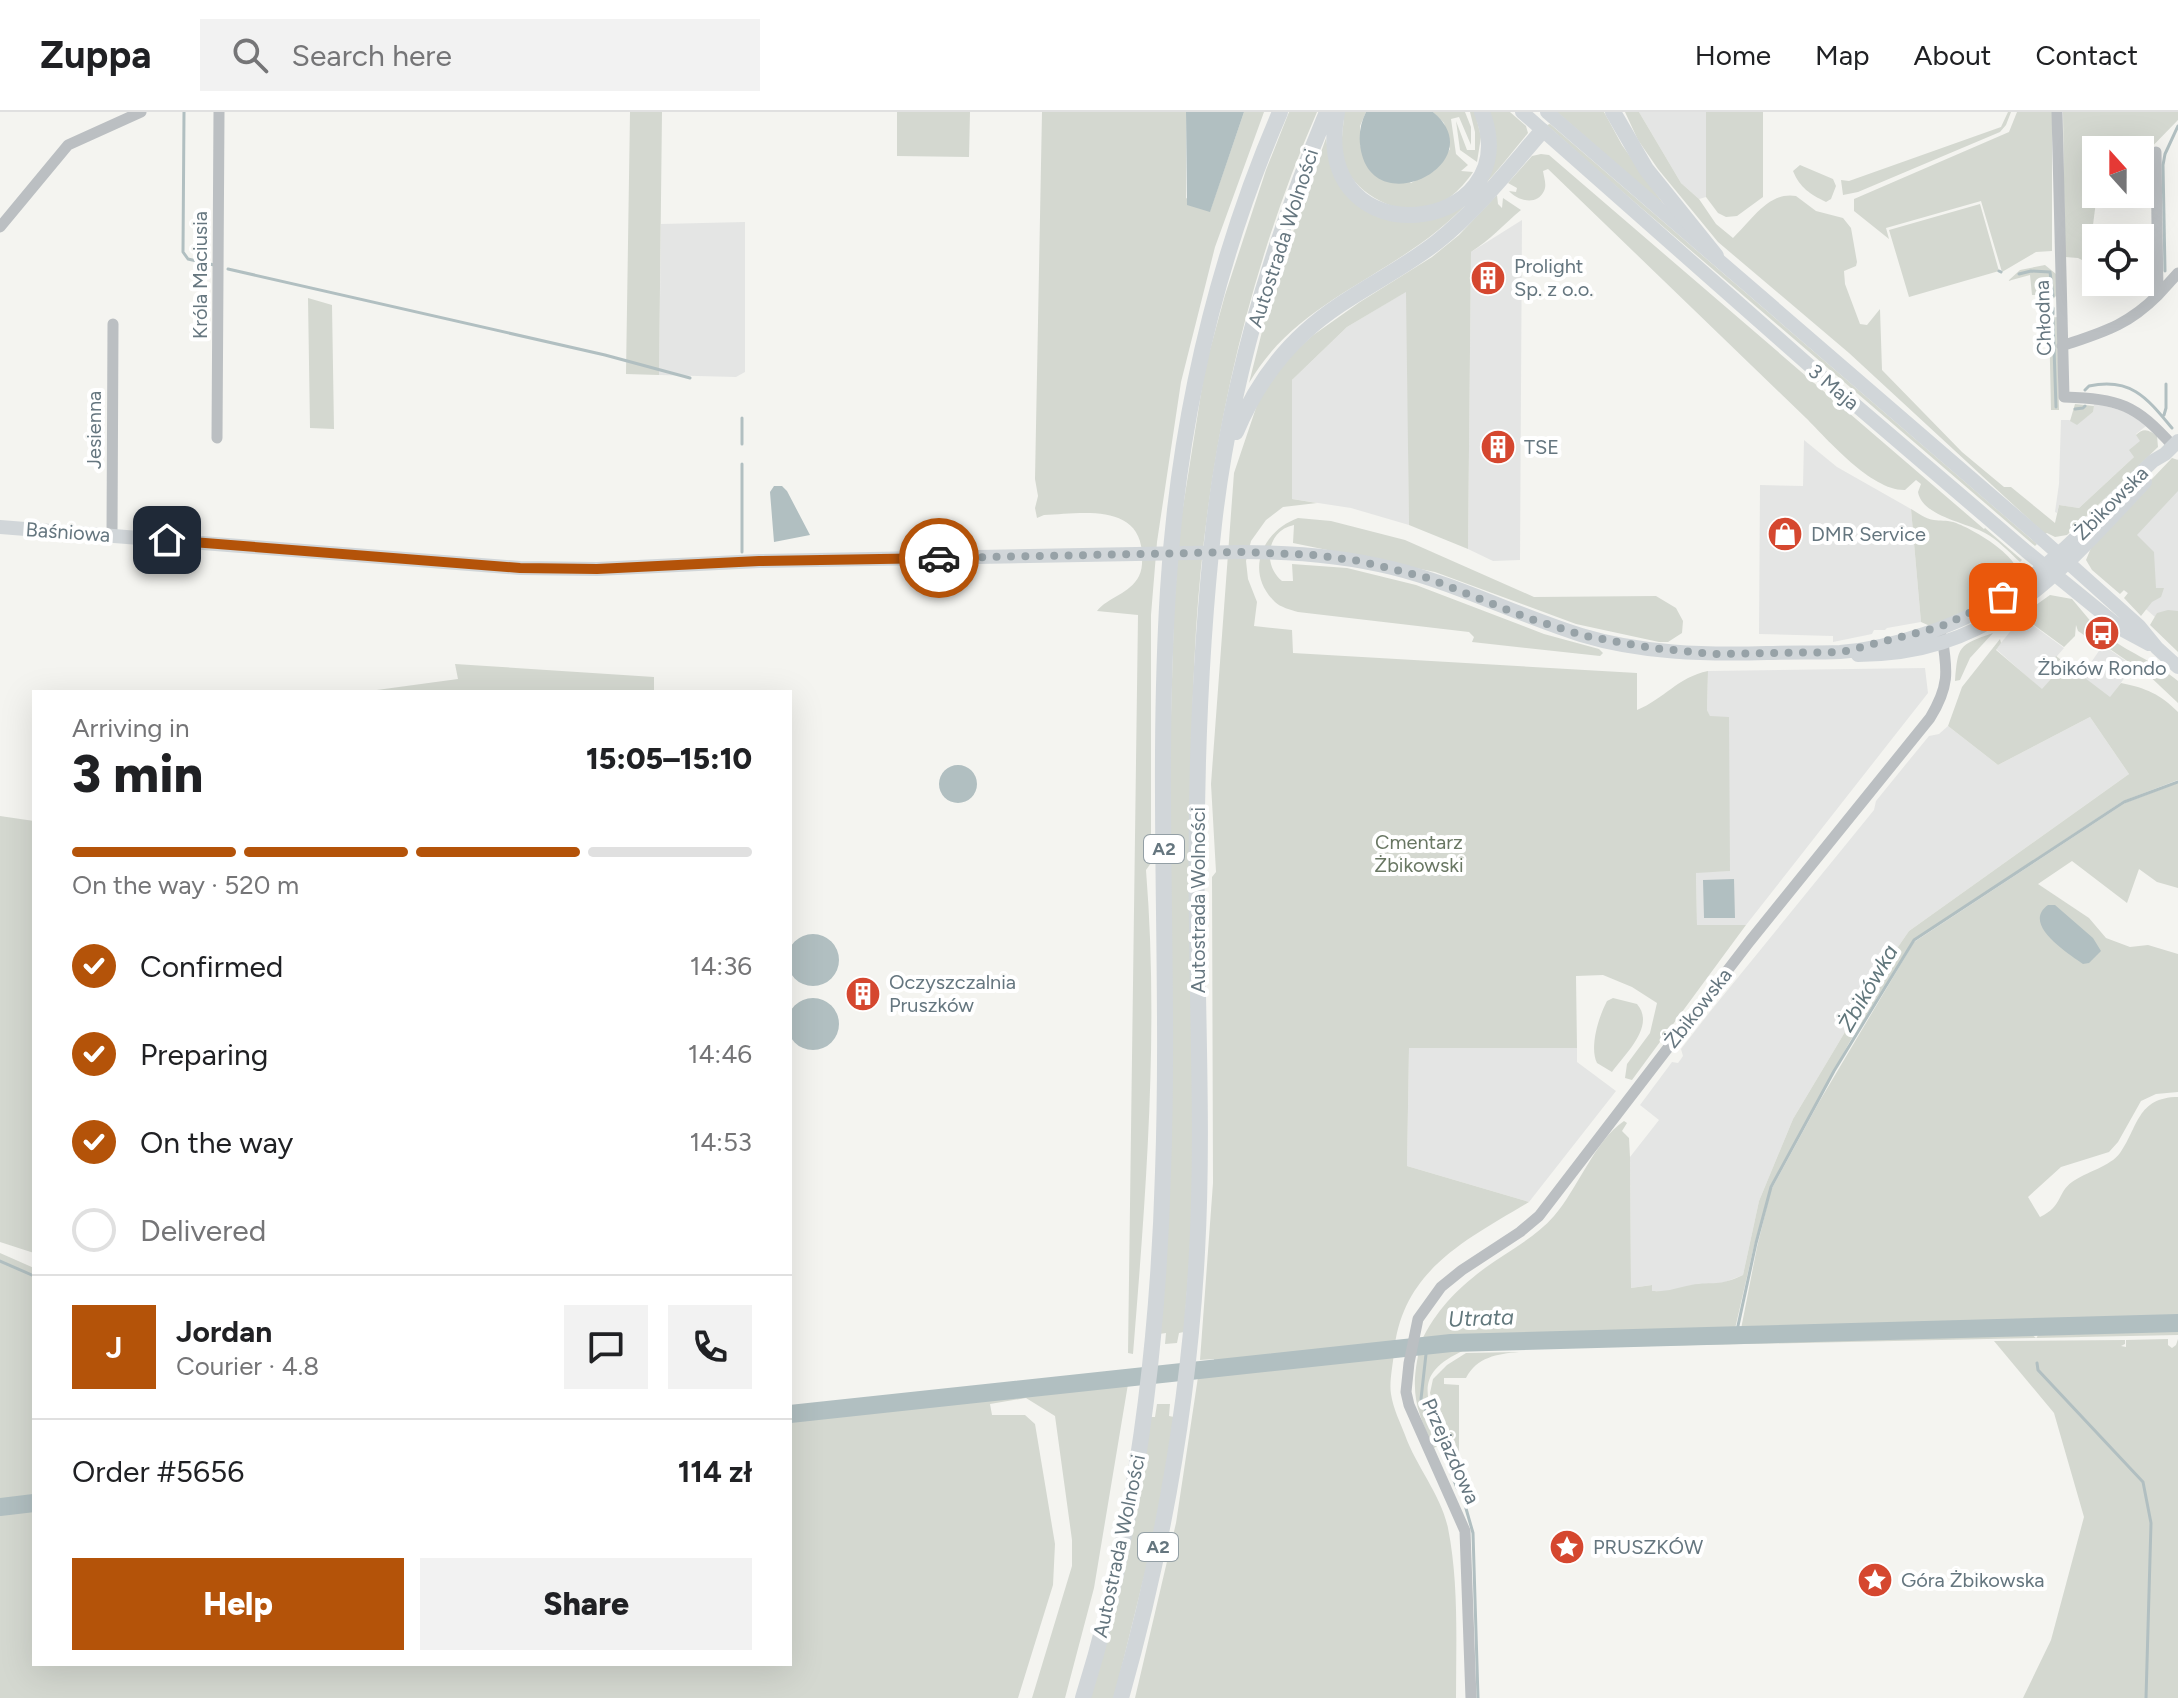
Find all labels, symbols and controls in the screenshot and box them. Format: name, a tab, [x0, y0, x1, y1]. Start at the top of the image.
search box	[200, 19, 760, 91]
text: Zuppa	[40, 32, 152, 78]
icon: search	[228, 33, 272, 77]
text: Search here	[292, 37, 452, 74]
text: Home	[1695, 38, 1771, 72]
text: Map	[1815, 38, 1870, 72]
text: About	[1914, 38, 1991, 72]
text: Contact	[2035, 38, 2138, 72]
north arrow	[2082, 136, 2154, 208]
map controls	[2082, 136, 2154, 296]
street label: Autostrada Wolności	[1243, 146, 1323, 330]
street label: Króla Maciusia	[188, 211, 212, 339]
button: locate	[2082, 224, 2154, 296]
place label: Prolight Sp. z o.o.	[1514, 254, 1593, 301]
building icon: Prolight Sp. z o.o.	[1469, 259, 1507, 297]
street label: Chłodna	[2030, 280, 2056, 356]
street label: 3 Maja	[1804, 359, 1864, 415]
street label: Jesienna	[82, 391, 106, 469]
building icon: TSE	[1479, 428, 1517, 466]
place label: TSE	[1524, 435, 1559, 459]
street label: Żbikowska	[2069, 461, 2153, 545]
pin	[133, 506, 201, 574]
shop icon: DMR Service	[1766, 515, 1804, 553]
street label: Baśniowa	[25, 517, 111, 547]
icon: home	[145, 518, 189, 562]
courier	[899, 518, 979, 598]
place label: DMR Service	[1811, 522, 1926, 546]
icon: car	[917, 536, 961, 580]
pin	[1969, 563, 2037, 631]
icon: bag	[1981, 575, 2025, 619]
bus stop icon: Żbików Rondo	[2083, 614, 2121, 652]
place label: Żbików Rondo	[2037, 656, 2167, 680]
text: Arriving in	[72, 712, 190, 744]
text: 15:05–15:10	[586, 740, 752, 777]
text: 3 min	[72, 743, 203, 805]
street label: Autostrada Wolności	[1186, 807, 1210, 993]
park label: Cmentarz Żbikowski	[1374, 830, 1464, 877]
road number: A2	[1144, 835, 1184, 863]
text: On the way · 520 m	[72, 869, 299, 901]
water label: Żbikówka	[1832, 940, 1904, 1036]
icon: check	[72, 944, 116, 988]
text: Confirmed	[140, 948, 283, 985]
text: 14:36	[690, 950, 752, 982]
street label: Żbikowska	[1659, 963, 1737, 1053]
place label: Oczyszczalnia Pruszków	[889, 970, 1016, 1017]
building icon: Oczyszczalnia Pruszków	[844, 975, 882, 1013]
icon: check	[72, 1032, 116, 1076]
text: Preparing	[140, 1036, 268, 1073]
text: 14:46	[688, 1038, 752, 1070]
icon: check	[72, 1120, 116, 1164]
text: On the way	[140, 1124, 293, 1161]
text: 14:53	[689, 1126, 752, 1158]
text: Delivered	[140, 1212, 266, 1249]
water label: Utrata	[1448, 1303, 1514, 1333]
button: chat	[564, 1305, 648, 1389]
button: phone	[668, 1305, 752, 1389]
text: Jordan	[176, 1313, 272, 1350]
text: J	[106, 1329, 122, 1366]
text: Courier · 4.8	[176, 1350, 319, 1382]
street label: Przejazdowa	[1417, 1394, 1485, 1508]
street label: Autostrada Wolności	[1088, 1452, 1150, 1640]
text: Order #5656	[72, 1453, 244, 1490]
text: 114 zł	[678, 1453, 752, 1490]
place icon: PRUSZKÓW	[1548, 1528, 1586, 1566]
road number: A2	[1138, 1533, 1178, 1561]
place label: PRUSZKÓW	[1593, 1535, 1703, 1559]
button: Help	[72, 1558, 404, 1650]
button: Share	[420, 1558, 752, 1650]
place icon: Góra Żbikowska	[1856, 1561, 1894, 1599]
place label: Góra Żbikowska	[1901, 1568, 2044, 1592]

